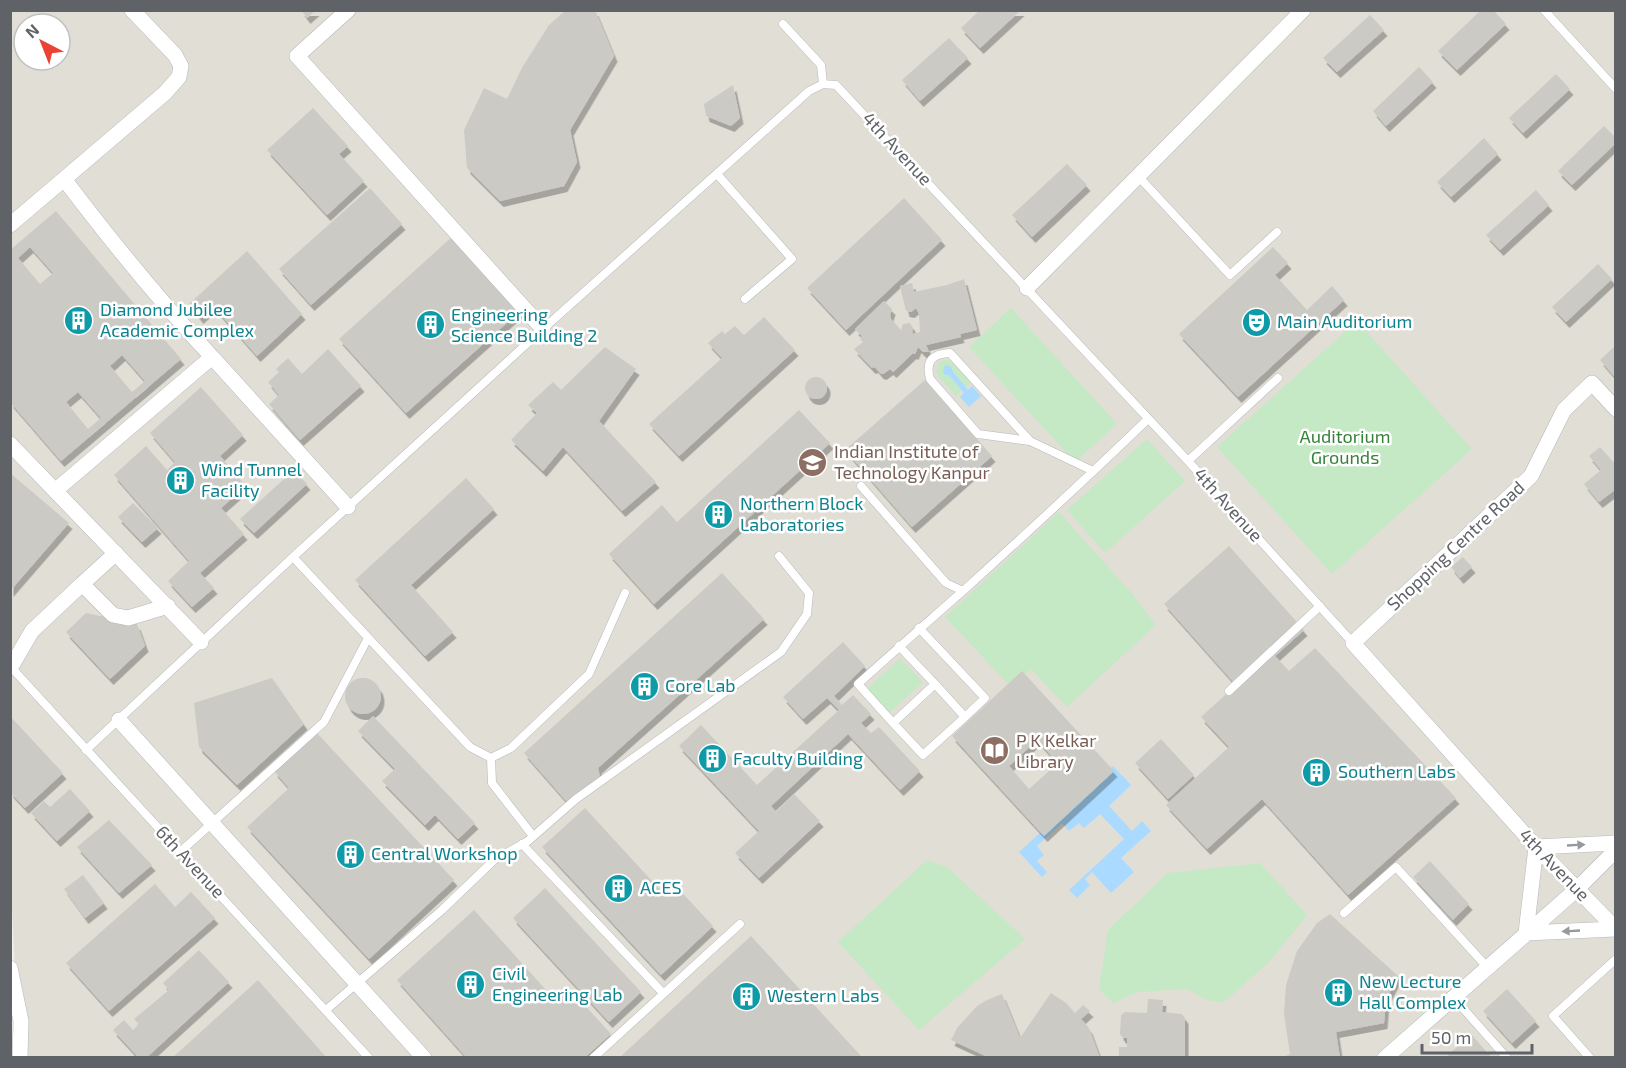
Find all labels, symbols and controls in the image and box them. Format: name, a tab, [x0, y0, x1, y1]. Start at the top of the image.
north arrow	[12, 12, 72, 72]
text: N	[21, 20, 42, 41]
street label: 4th Avenue	[858, 107, 937, 190]
place label: Diamond Jubilee Academic Complex	[100, 298, 255, 341]
place label: Engineering Science Building 2	[451, 303, 597, 346]
building icon: Diamond Jubilee Academic Complex	[63, 304, 95, 336]
theatre icon: Main Auditorium	[1240, 306, 1272, 338]
building icon: Engineering Science Building 2	[414, 309, 446, 341]
place label: Main Auditorium	[1277, 310, 1412, 332]
park label: Auditorium Grounds	[1299, 425, 1391, 468]
place label: Indian Institute of Technology Kanpur	[834, 440, 990, 483]
school or university icon: Indian Institute of Technology Kanpur	[797, 446, 829, 478]
place label: Wind Tunnel Facility	[201, 458, 303, 501]
street label: 4th Avenue	[1190, 463, 1268, 546]
building icon: Wind Tunnel Facility	[164, 464, 196, 496]
street label: Shopping Centre Road	[1382, 476, 1529, 615]
place label: Northern Block Laboratories	[740, 492, 864, 535]
building icon: Northern Block Laboratories	[703, 498, 735, 530]
building icon: Core Lab	[628, 670, 660, 702]
place label: Core Lab	[665, 674, 736, 696]
place label: P K Kelkar Library	[1016, 729, 1096, 772]
library icon: P K Kelkar Library	[979, 735, 1011, 767]
building icon: Faculty Building	[696, 743, 728, 775]
place label: Faculty Building	[733, 747, 863, 769]
building icon: Southern Labs	[1301, 756, 1333, 788]
place label: Southern Labs	[1338, 760, 1456, 782]
street label: 6th Avenue	[151, 820, 230, 902]
street label: 4th Avenue	[1515, 823, 1595, 905]
building icon: Central Workshop	[334, 838, 366, 870]
one-way arrow	[1566, 840, 1585, 850]
place label: Central Workshop	[371, 842, 518, 864]
building icon: ACES	[603, 872, 635, 904]
place label: ACES	[640, 876, 682, 898]
one-way arrow	[1561, 926, 1580, 935]
place label: Civil Engineering Lab	[492, 962, 622, 1005]
building icon: Civil Engineering Lab	[455, 968, 487, 1000]
place label: New Lecture Hall Complex	[1359, 970, 1467, 1013]
building icon: New Lecture Hall Complex	[1322, 976, 1354, 1008]
building icon: Western Labs	[730, 980, 762, 1012]
place label: Western Labs	[767, 984, 879, 1006]
scale bar	[1422, 1017, 1532, 1055]
text: 50 m	[1431, 1026, 1471, 1048]

